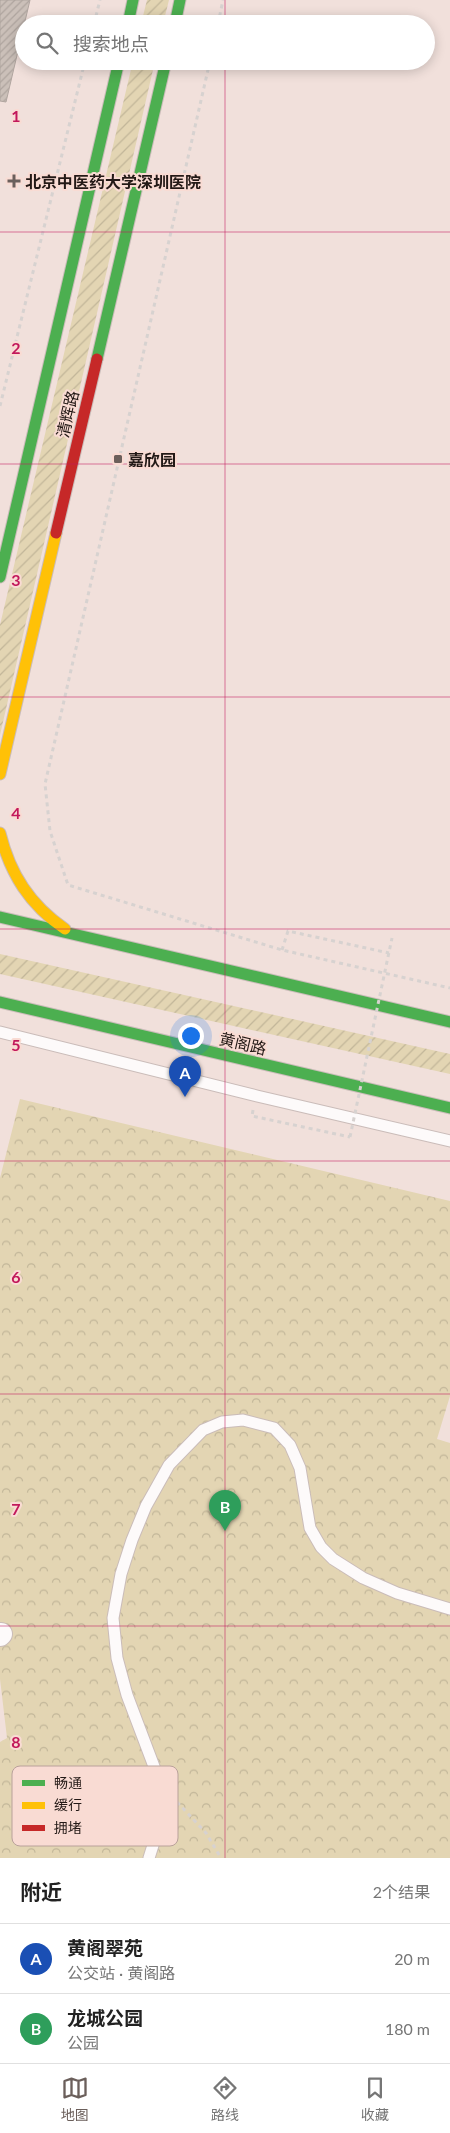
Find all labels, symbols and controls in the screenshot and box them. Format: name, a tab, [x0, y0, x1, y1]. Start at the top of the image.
search box	[15, 15, 435, 70]
icon: search	[33, 29, 61, 57]
text: 搜索地点	[73, 32, 149, 55]
text: 1	[11, 106, 21, 125]
place label: 北京中医药大学深圳医院	[25, 172, 201, 191]
marker: 北京中医药大学深圳医院	[7, 174, 21, 188]
text: 2	[11, 338, 21, 357]
street label: 清辉路	[52, 388, 82, 440]
place label: 嘉欣园	[128, 450, 176, 469]
marker: 嘉欣园	[112, 453, 124, 465]
text: 3	[11, 570, 21, 589]
text: 4	[11, 803, 21, 822]
your location	[178, 1023, 204, 1049]
street label: 黄阁路	[217, 1028, 269, 1058]
text: 5	[11, 1035, 21, 1054]
pin: A	[169, 1056, 201, 1097]
text: 6	[11, 1267, 21, 1286]
pin: B	[209, 1490, 241, 1531]
text: 7	[11, 1499, 21, 1518]
text: 8	[11, 1732, 21, 1751]
legend	[12, 1766, 178, 1846]
text: 畅通	[54, 1774, 82, 1791]
text: 缓行	[54, 1796, 82, 1813]
text: 拥堵	[54, 1819, 82, 1836]
text: 附近	[20, 1879, 62, 1904]
text: 2个结果	[373, 1882, 430, 1901]
text: 黄阁翠苑	[67, 1936, 143, 1959]
text: A	[30, 1949, 42, 1968]
text: 20 m	[394, 1949, 430, 1968]
text: 公交站 · 黄阁路	[67, 1963, 175, 1982]
text: 龙城公园	[67, 2006, 143, 2029]
text: B	[31, 2019, 41, 2038]
text: 180 m	[385, 2019, 430, 2038]
text: 公园	[67, 2033, 99, 2052]
tab: 地图	[61, 2074, 89, 2124]
tab: 路线	[211, 2074, 239, 2124]
tab: 收藏	[361, 2074, 389, 2124]

